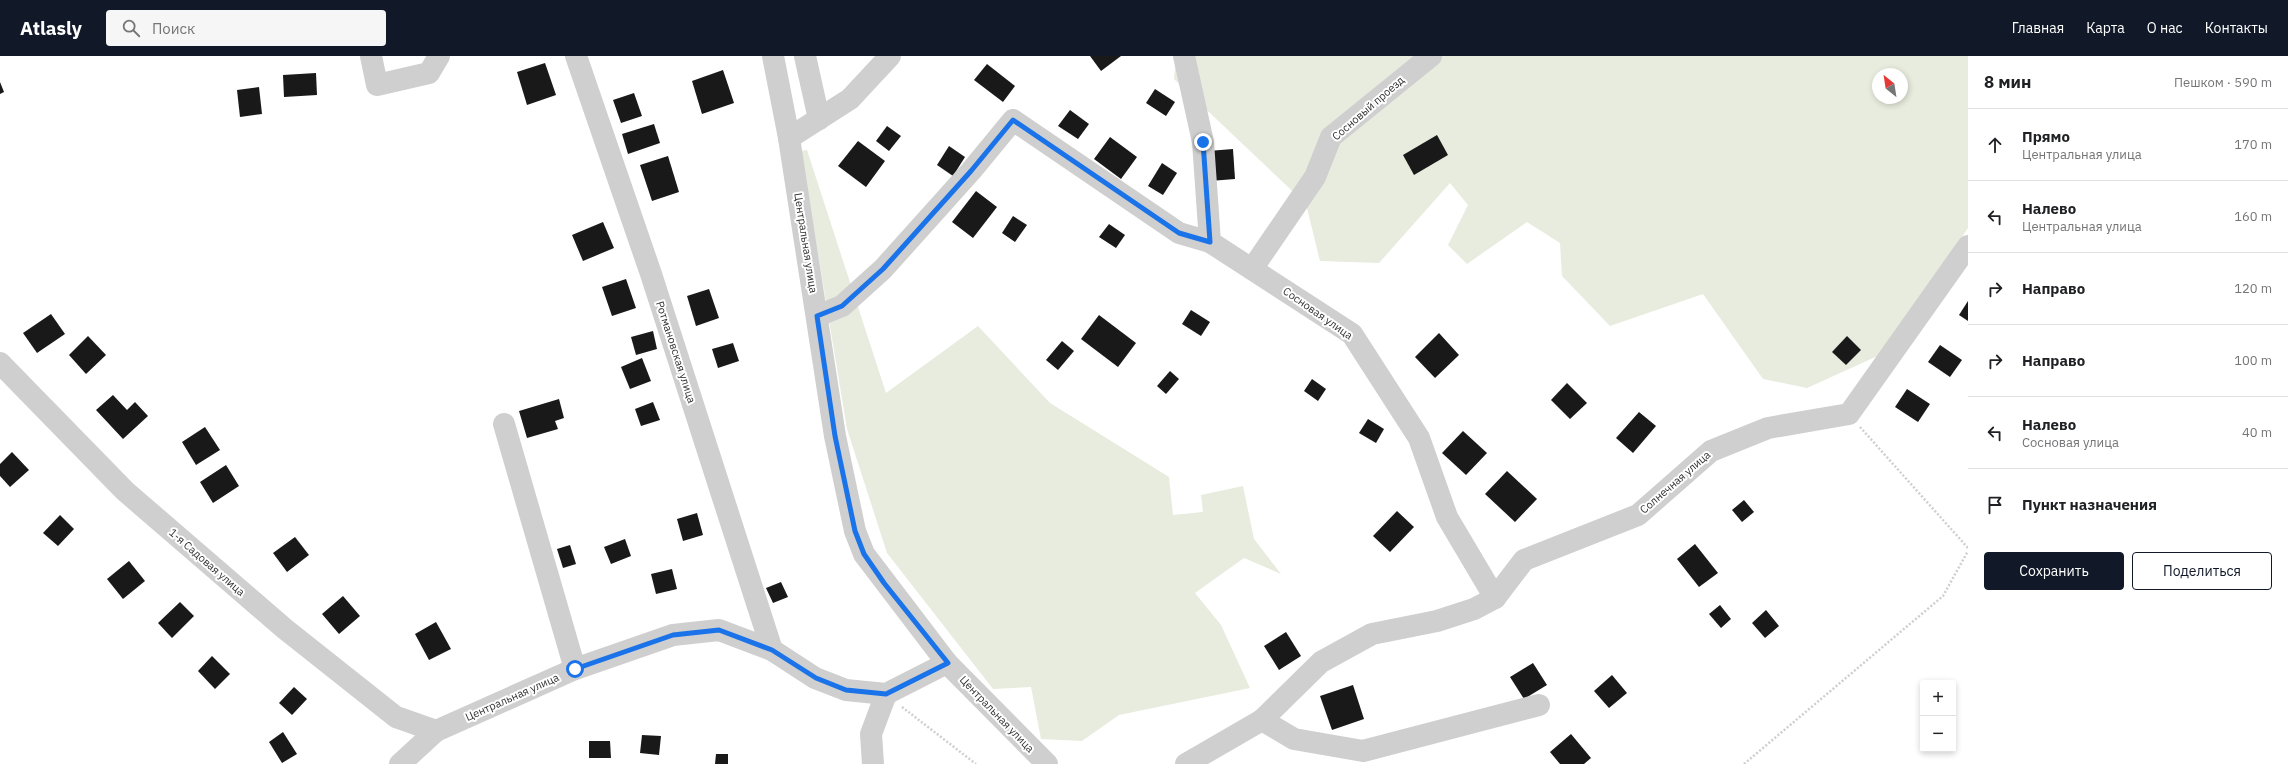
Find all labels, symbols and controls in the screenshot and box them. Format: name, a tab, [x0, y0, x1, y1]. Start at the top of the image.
search box	[106, 10, 386, 46]
text: Atlasly	[20, 16, 82, 40]
icon: search	[120, 17, 142, 39]
text: Поиск	[152, 19, 195, 38]
text: Главная	[2012, 19, 2064, 37]
text: Карта	[2086, 19, 2125, 37]
text: О нас	[2147, 19, 2183, 37]
text: Контакты	[2205, 19, 2268, 37]
north arrow	[1872, 68, 1908, 104]
text: 8 мин	[1984, 71, 2031, 93]
street label: Сосновый проезд	[1329, 72, 1407, 143]
text: Пешком · 590 m	[2174, 74, 2272, 91]
text: Прямо	[2022, 127, 2070, 146]
route end	[1194, 133, 1212, 151]
icon: ahead	[1984, 134, 2006, 156]
text: 170 m	[2234, 136, 2272, 153]
text: Центральная улица	[2022, 146, 2142, 163]
street label: Центральная улица	[791, 192, 821, 294]
text: Налево	[2022, 199, 2076, 218]
icon: left	[1984, 206, 2006, 228]
text: 160 m	[2234, 208, 2272, 225]
text: Центральная улица	[2022, 218, 2142, 235]
icon: right	[1984, 278, 2006, 300]
text: Направо	[2022, 279, 2085, 298]
text: 120 m	[2234, 280, 2272, 297]
street label: Сосновая улица	[1280, 284, 1356, 342]
street label: Ротмановская улица	[653, 299, 699, 405]
icon: right	[1984, 350, 2006, 372]
text: Направо	[2022, 351, 2085, 370]
text: 100 m	[2234, 352, 2272, 369]
text: Налево	[2022, 415, 2076, 434]
icon: left	[1984, 422, 2006, 444]
text: 40 m	[2242, 424, 2272, 441]
text: Сосновая улица	[2022, 434, 2119, 451]
street label: Солнечная улица	[1637, 447, 1713, 516]
icon: arrive	[1984, 494, 2006, 516]
text: Пункт назначения	[2022, 495, 2157, 514]
street label: 1-я Садовая улица	[166, 525, 248, 599]
button: Сохранить	[1984, 552, 2124, 590]
button: Поделиться	[2132, 552, 2272, 590]
route start	[566, 660, 584, 678]
street label: Центральная улица	[463, 670, 561, 724]
street label: Центральная улица	[957, 673, 1037, 755]
map controls	[1920, 680, 1956, 752]
button: +	[1920, 680, 1956, 716]
button: −	[1920, 716, 1956, 752]

